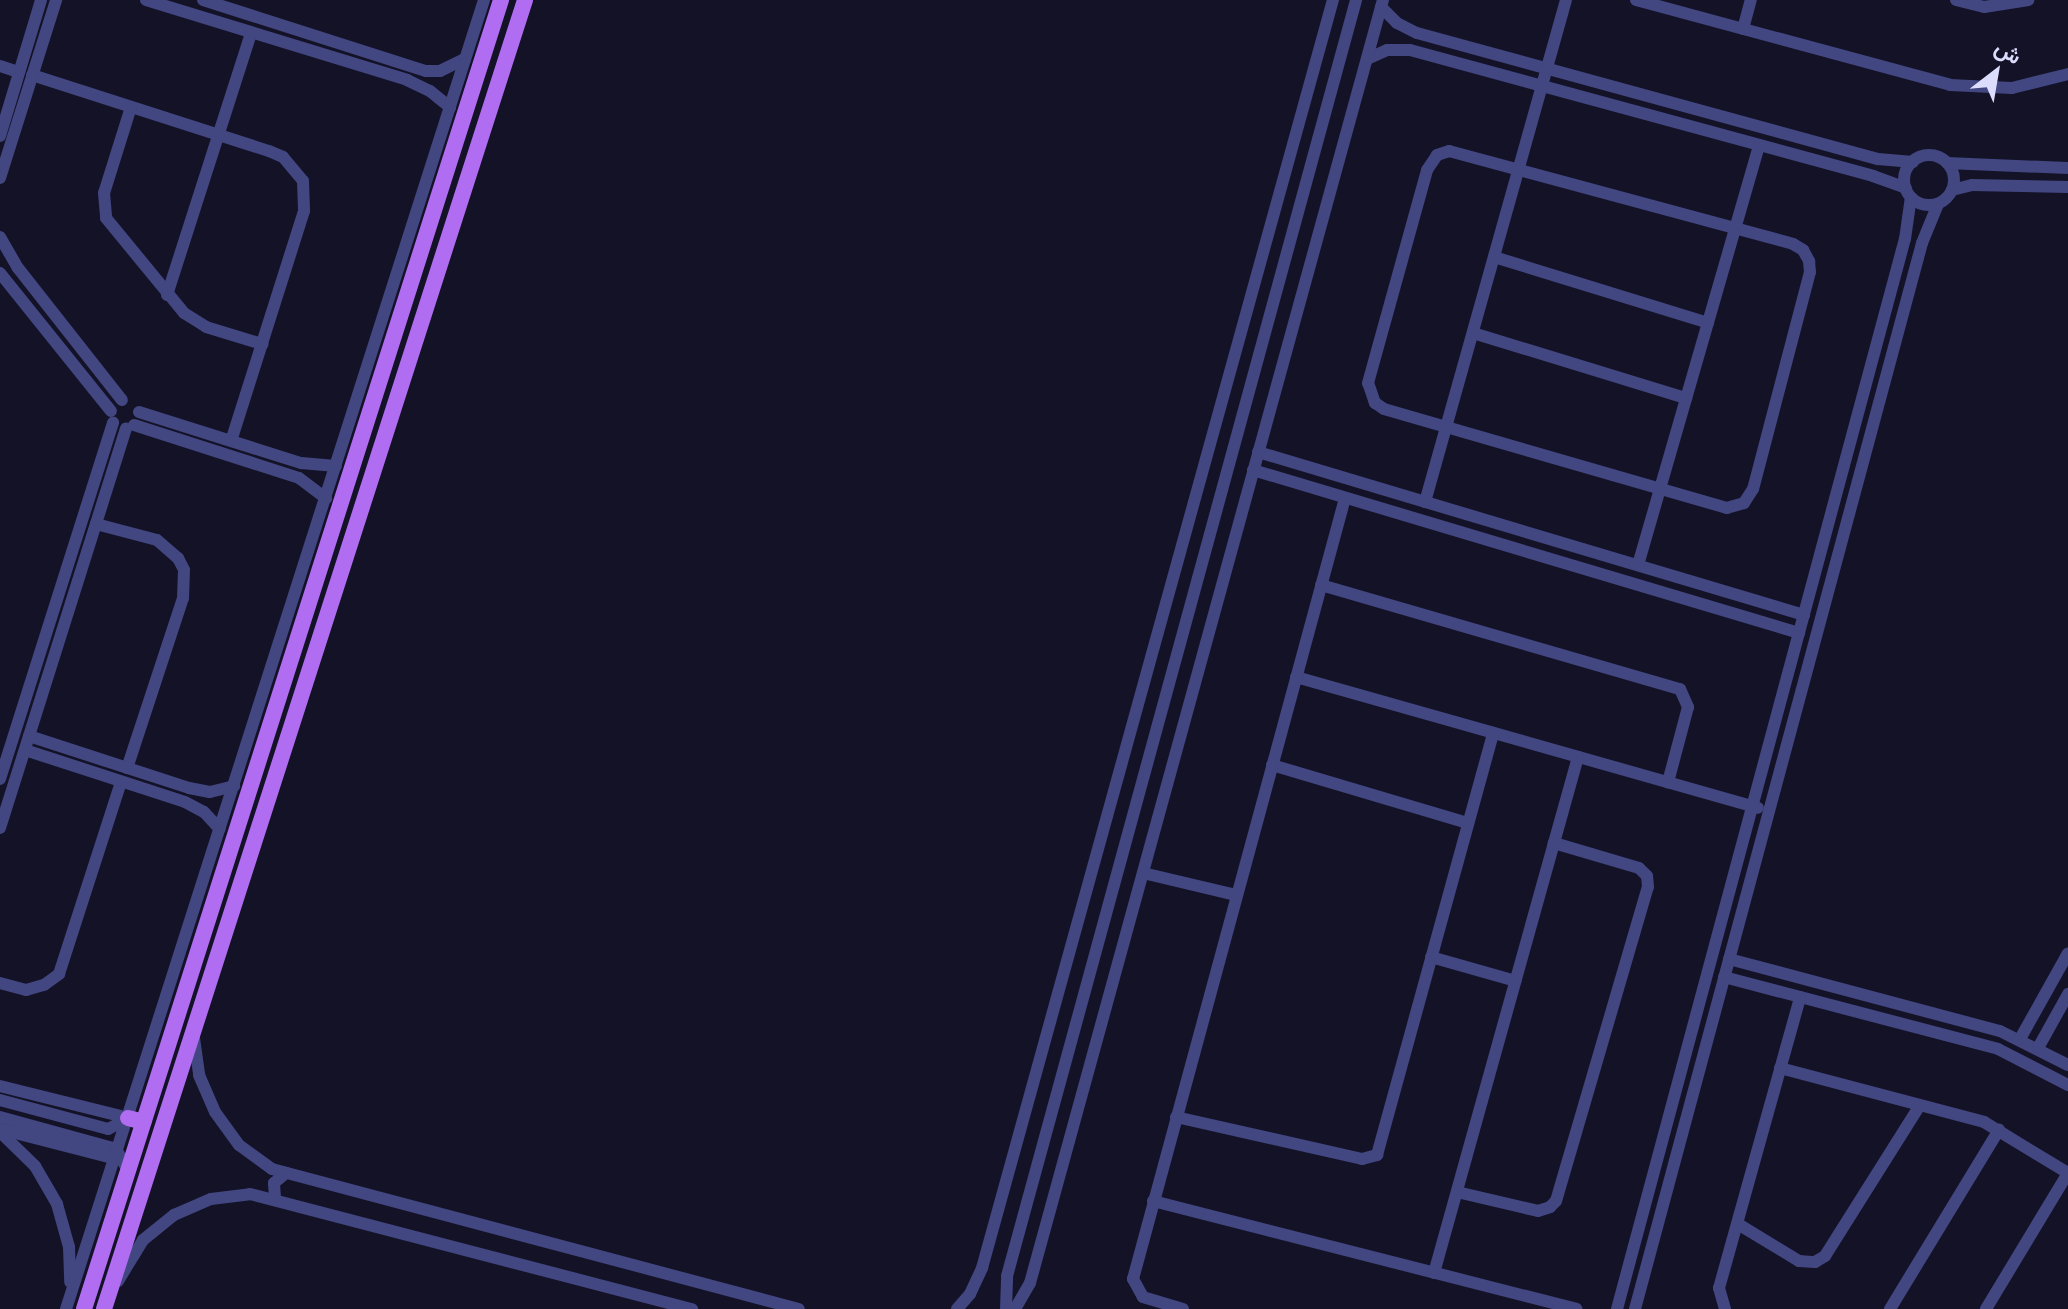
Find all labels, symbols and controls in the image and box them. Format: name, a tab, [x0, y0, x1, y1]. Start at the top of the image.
north arrow	[1956, 32, 2036, 112]
text: ش	[1990, 33, 2026, 69]

